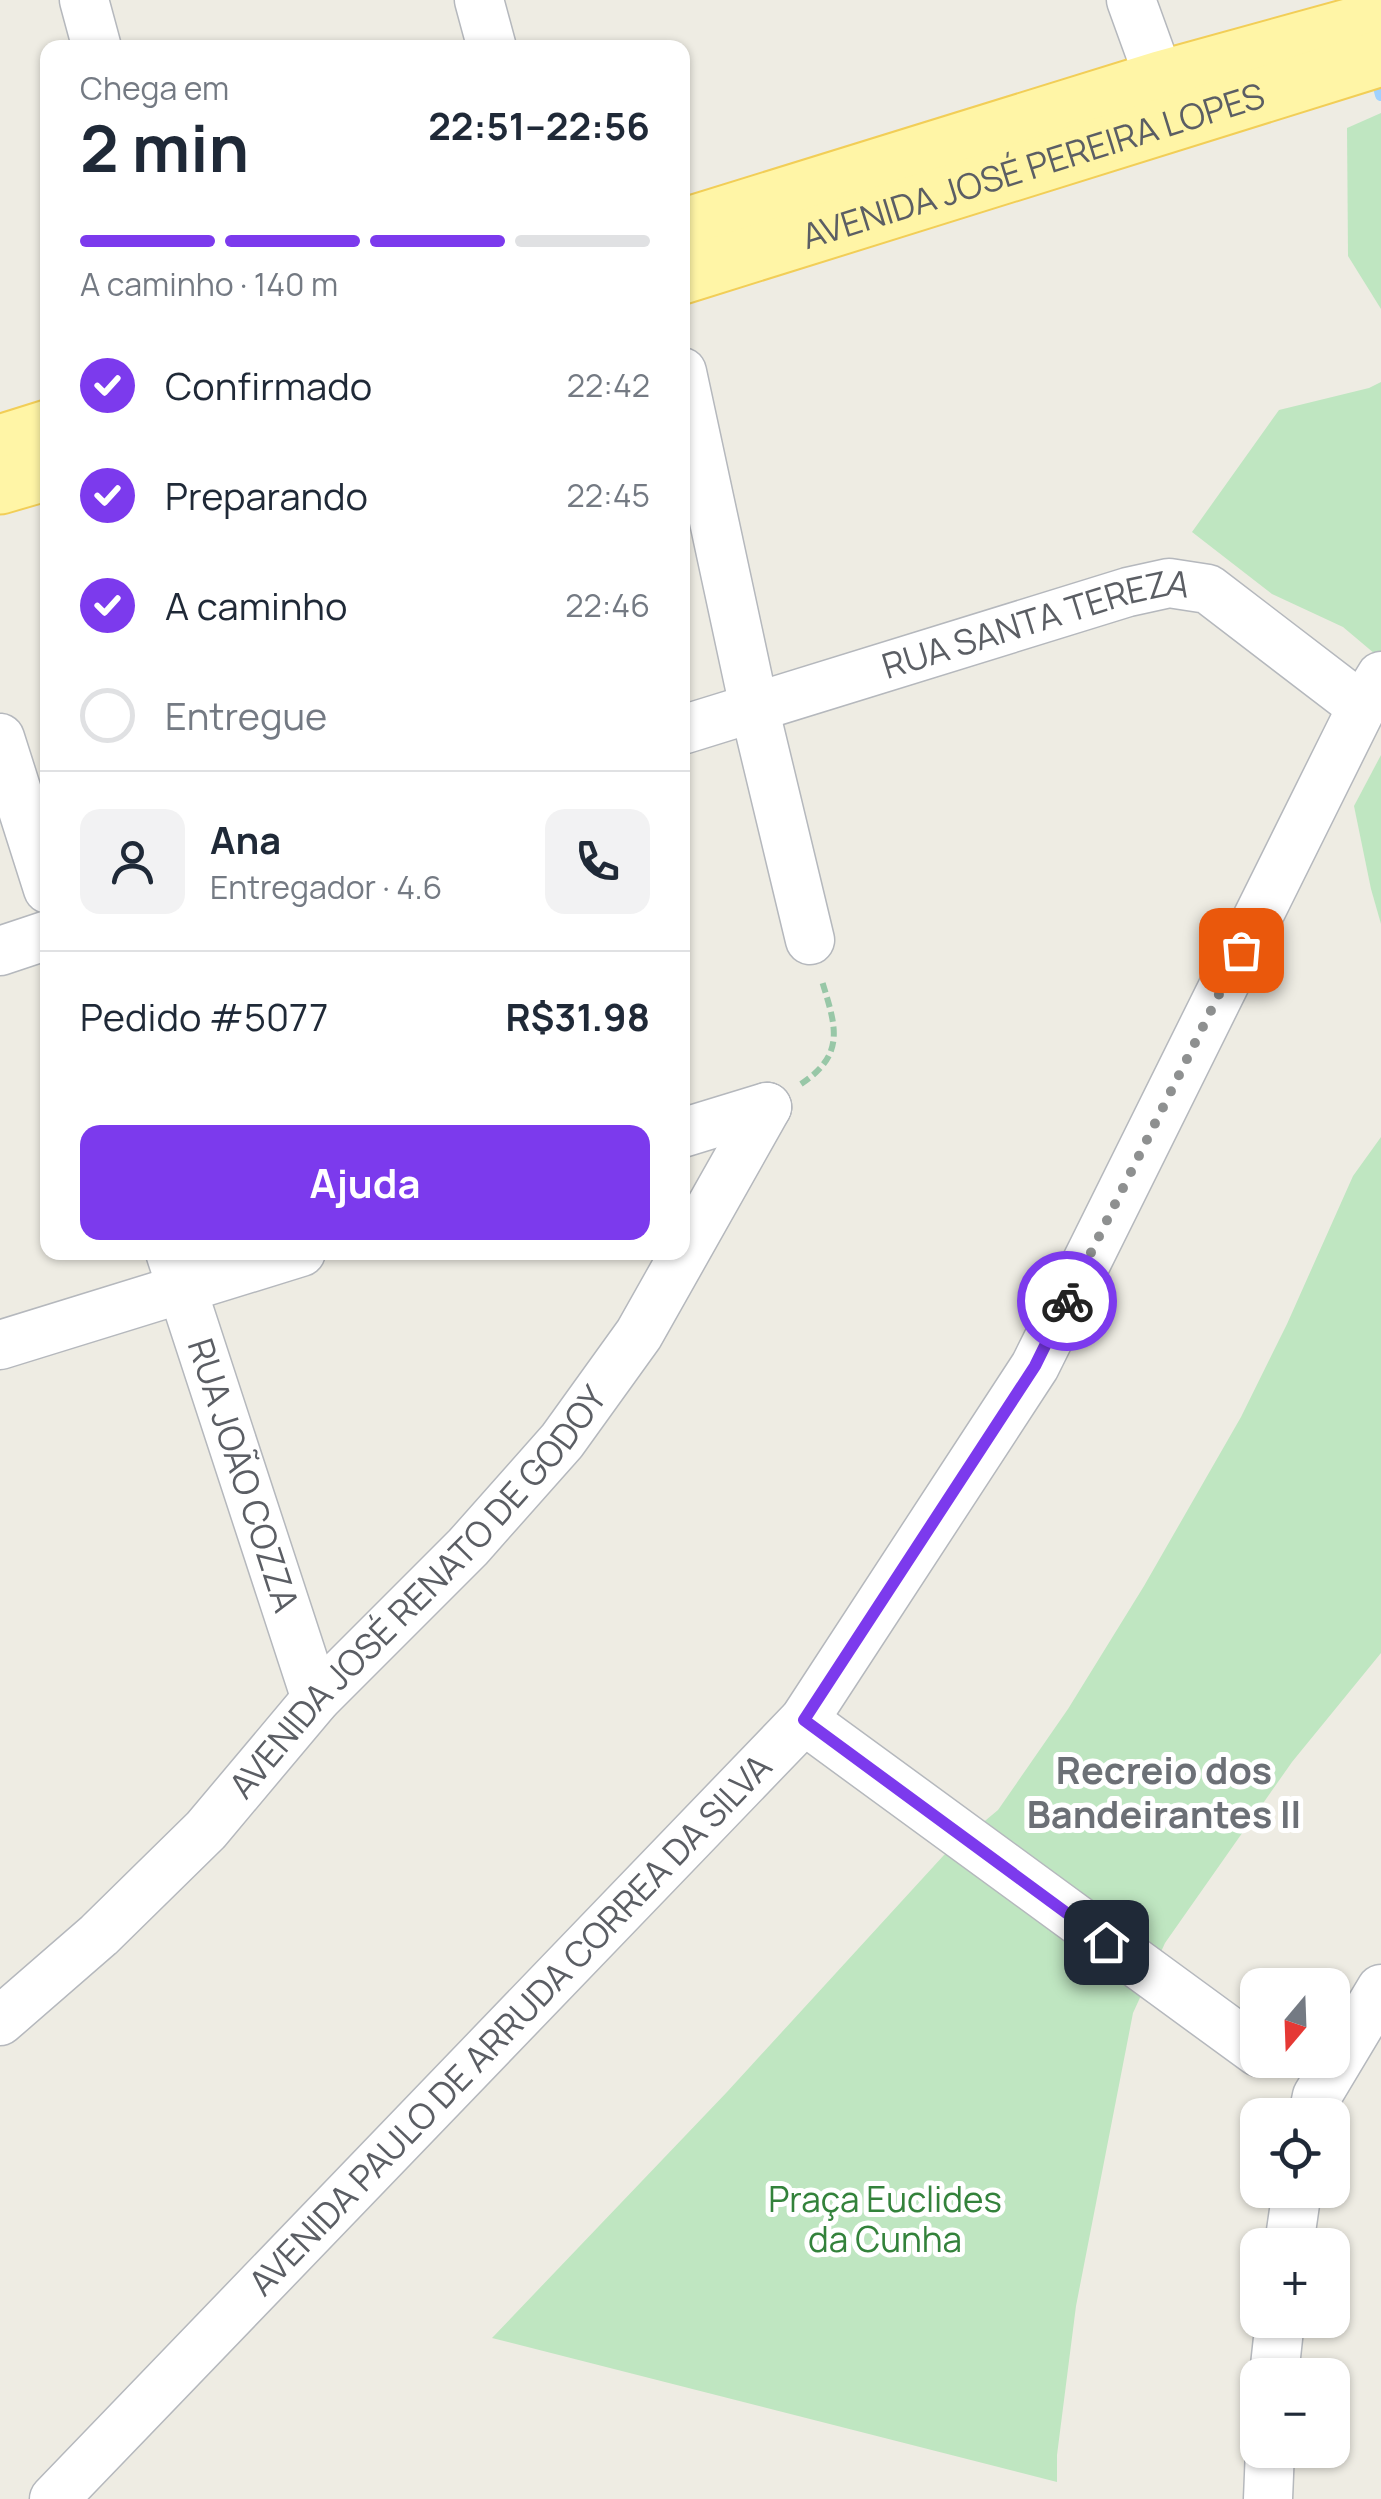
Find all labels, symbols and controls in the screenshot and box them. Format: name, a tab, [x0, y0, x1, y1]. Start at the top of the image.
text: Chega em	[80, 66, 229, 110]
street label: AVENIDA JOSÉ PEREIRA LOPES	[796, 71, 1270, 260]
text: 22:51–22:56	[428, 99, 650, 151]
text: 2 min	[80, 103, 249, 192]
text: A caminho · 140 m	[80, 262, 338, 306]
icon: check	[80, 358, 135, 413]
text: Confirmado	[165, 359, 372, 411]
text: 22:42	[567, 363, 650, 407]
icon: check	[80, 468, 135, 523]
text: Preparando	[165, 469, 368, 521]
text: 22:45	[567, 473, 650, 517]
street label: RUA SANTA TEREZA	[876, 558, 1193, 690]
icon: check	[80, 578, 135, 633]
text: A caminho	[165, 579, 347, 631]
text: 22:46	[565, 583, 650, 627]
text: Entregue	[165, 689, 327, 741]
button: person	[80, 809, 185, 914]
button: phone	[545, 809, 650, 914]
text: Ana	[210, 813, 281, 865]
text: Entregador · 4.6	[210, 865, 442, 909]
pin	[1199, 908, 1284, 993]
icon: bag	[1214, 923, 1269, 978]
text: Pedido #5077	[80, 990, 328, 1042]
text: R$31.98	[505, 990, 650, 1042]
button: Ajuda	[80, 1125, 650, 1240]
courier	[1017, 1251, 1117, 1351]
icon: bike	[1040, 1274, 1095, 1329]
street label: RUA JOÃO COZZA	[177, 1332, 311, 1618]
street label: AVENIDA JOSÉ RENATO DE GODOY	[218, 1375, 617, 1808]
street label: AVENIDA PAULO DE ARRUDA CORREA DA SILVA	[238, 1743, 782, 2306]
district label: Recreio dos Bandeirantes II	[1027, 1743, 1301, 1839]
pin	[1064, 1900, 1149, 1985]
icon: home	[1079, 1915, 1134, 1970]
north arrow	[1240, 1968, 1350, 2078]
map controls	[1240, 1968, 1350, 2468]
button: locate	[1240, 2098, 1350, 2208]
park label: Praça Euclides da Cunha	[768, 2175, 1002, 2263]
button: +	[1240, 2228, 1350, 2338]
button: −	[1240, 2358, 1350, 2468]

